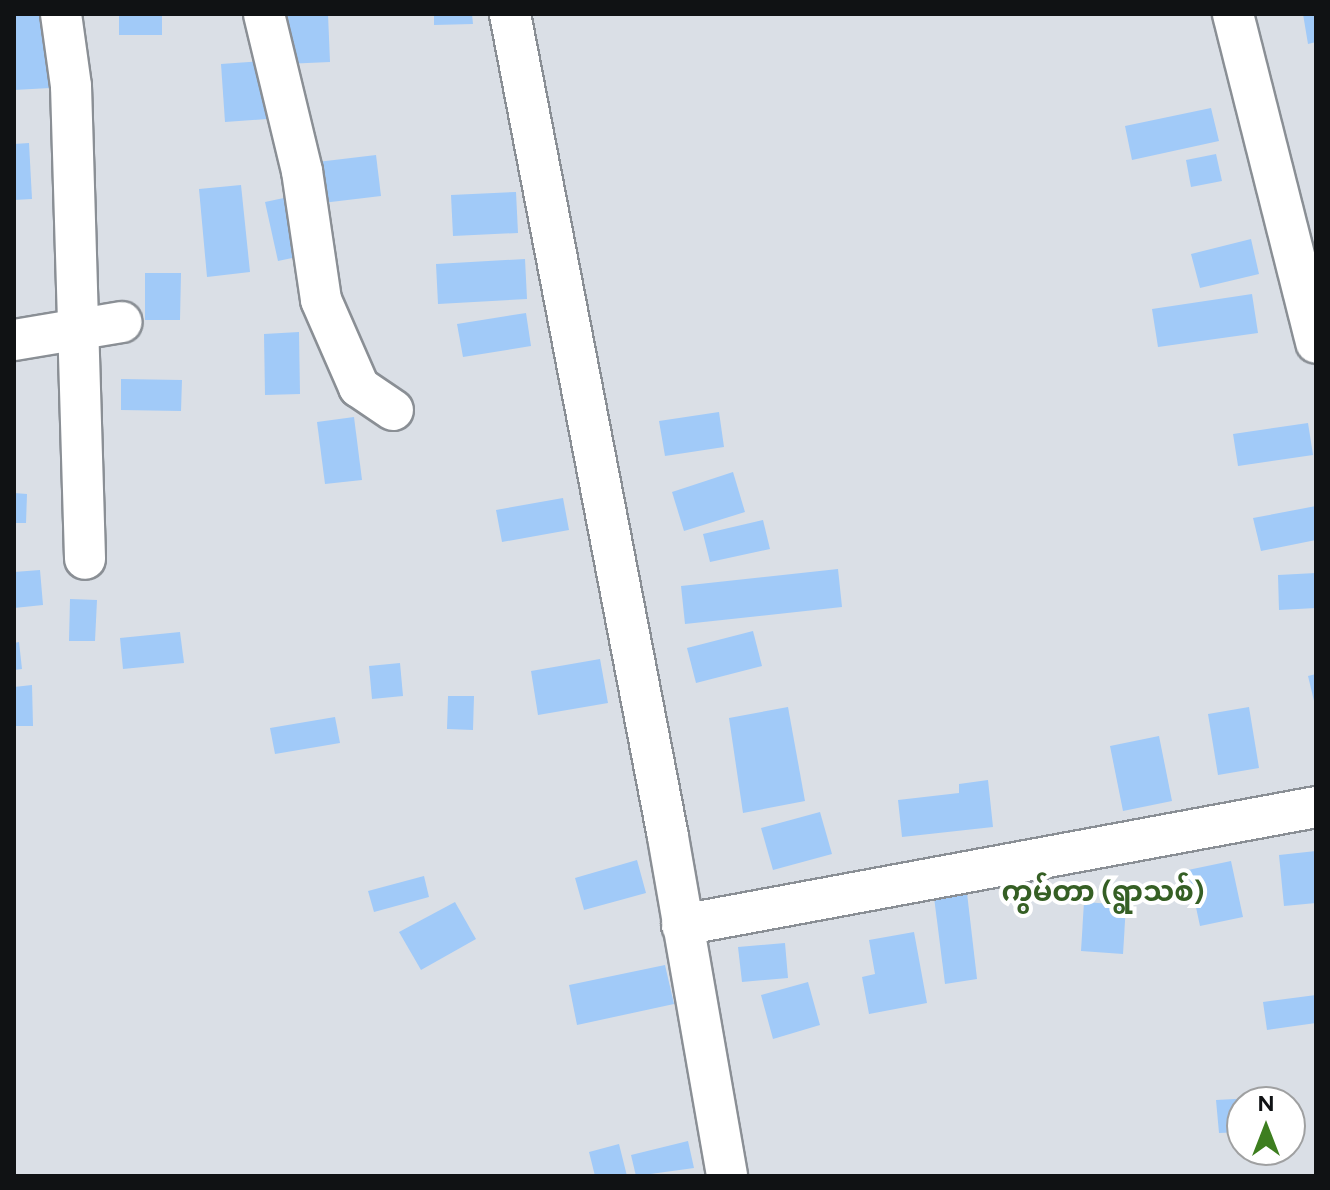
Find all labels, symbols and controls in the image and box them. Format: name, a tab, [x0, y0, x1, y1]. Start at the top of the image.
district label: ကွမ်တာ (ရွာသစ်)	[1002, 874, 1204, 908]
north arrow	[1226, 1086, 1306, 1166]
text: N	[1257, 1090, 1275, 1117]

